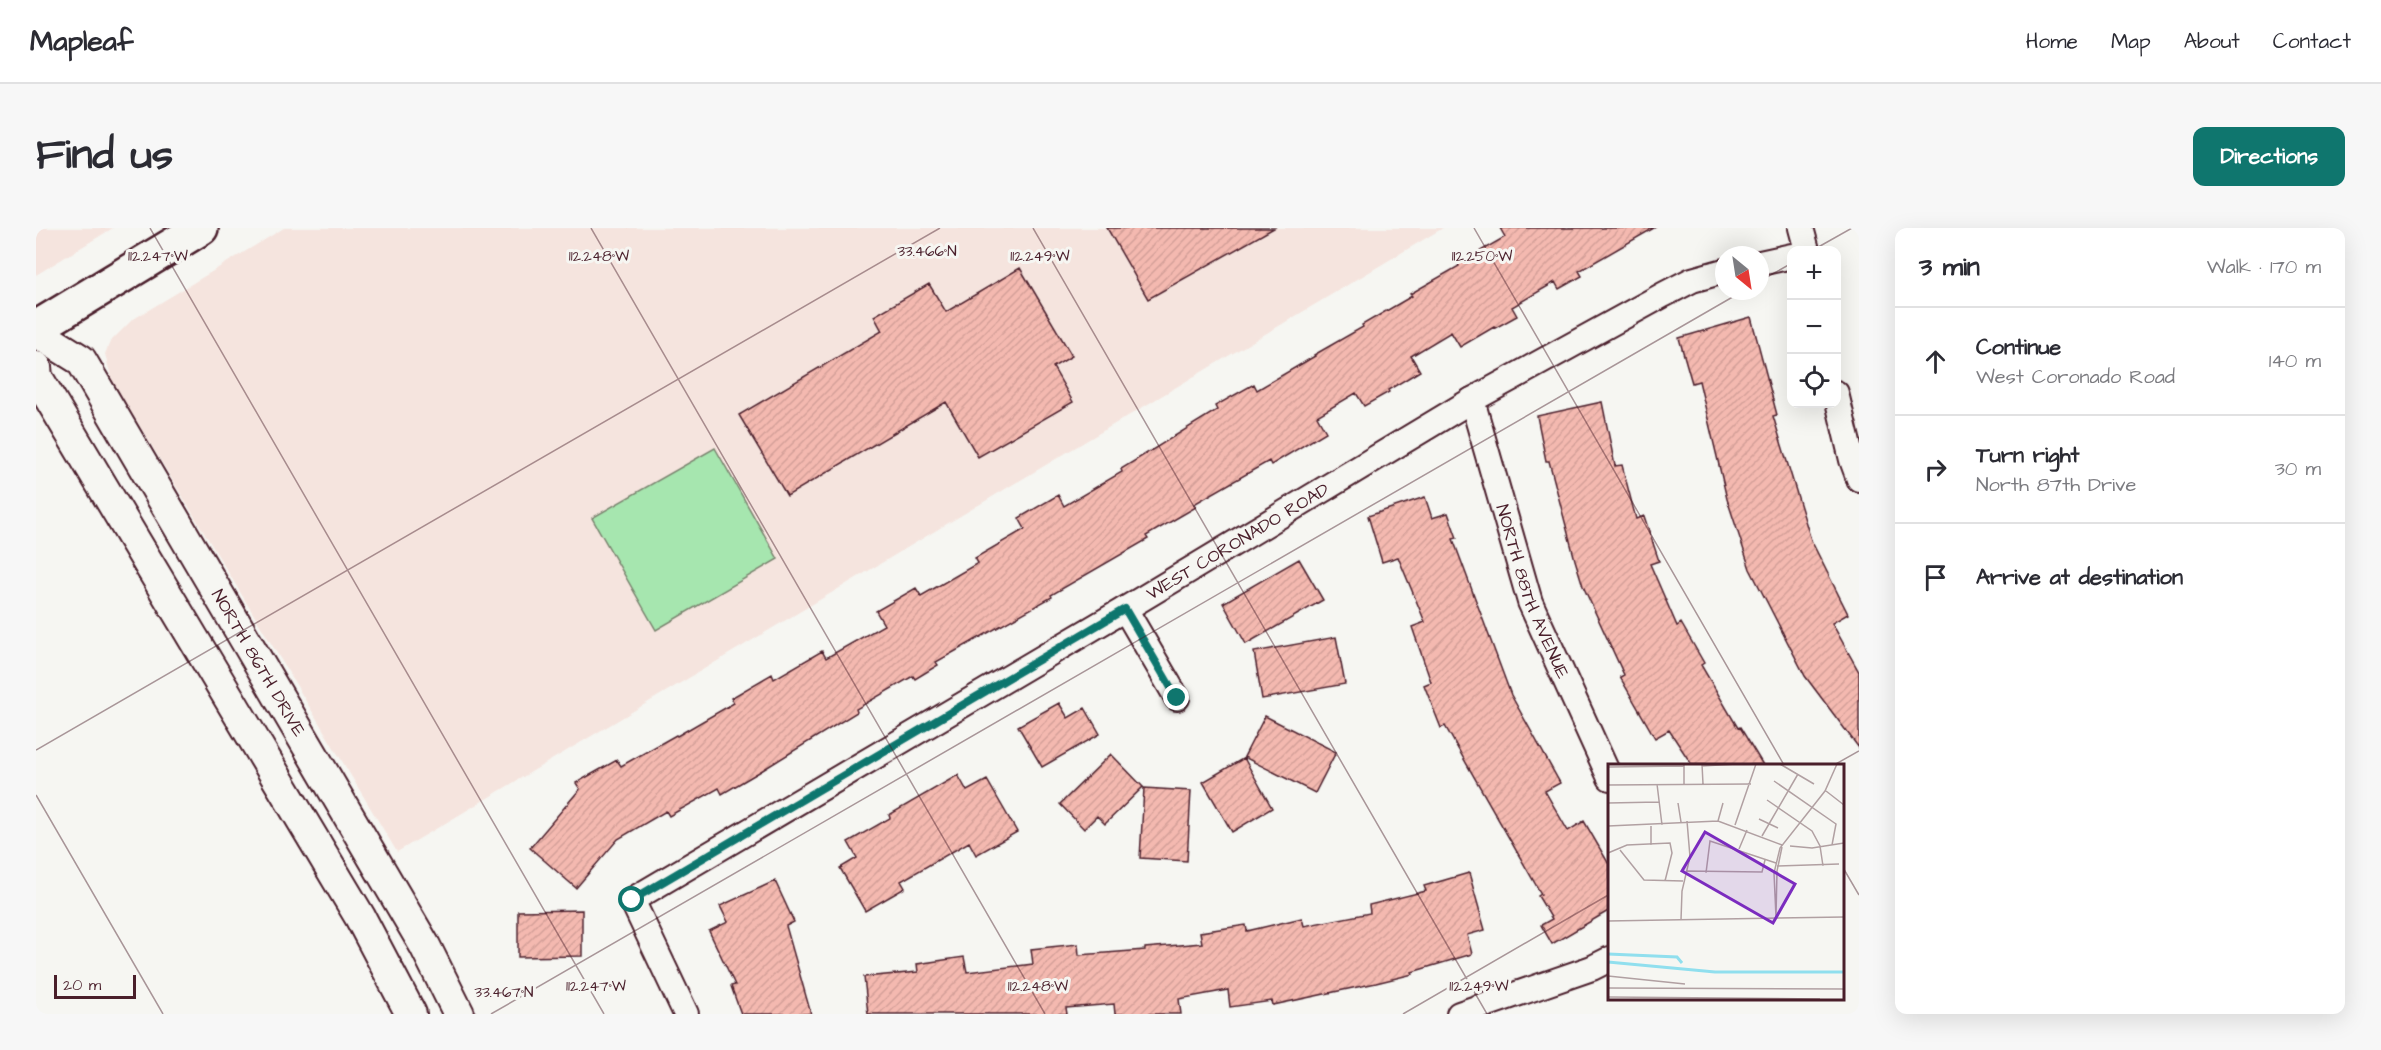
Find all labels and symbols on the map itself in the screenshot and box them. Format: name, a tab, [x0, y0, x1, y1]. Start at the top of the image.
text: 33.466°N	[897, 241, 957, 262]
text: 112.247°W	[128, 246, 188, 267]
text: 112.248°W	[569, 246, 629, 267]
text: 112.249°W	[1010, 246, 1070, 267]
text: 112.250°W	[1452, 246, 1512, 267]
north arrow	[1715, 246, 1769, 300]
street label: WEST CORONADO ROAD	[1142, 477, 1334, 606]
street label: NORTH 88TH AVENUE	[1490, 502, 1575, 683]
street label: NORTH 86TH DRIVE	[205, 585, 312, 742]
route end	[1163, 684, 1189, 710]
inset map	[1608, 764, 1844, 999]
route start	[618, 886, 644, 912]
scale bar	[54, 972, 136, 1000]
text: 112.247°W	[566, 976, 626, 997]
text: 112.248°W	[1008, 976, 1068, 997]
text: 112.249°W	[1449, 976, 1509, 997]
text: 33.467°N	[475, 982, 533, 1003]

